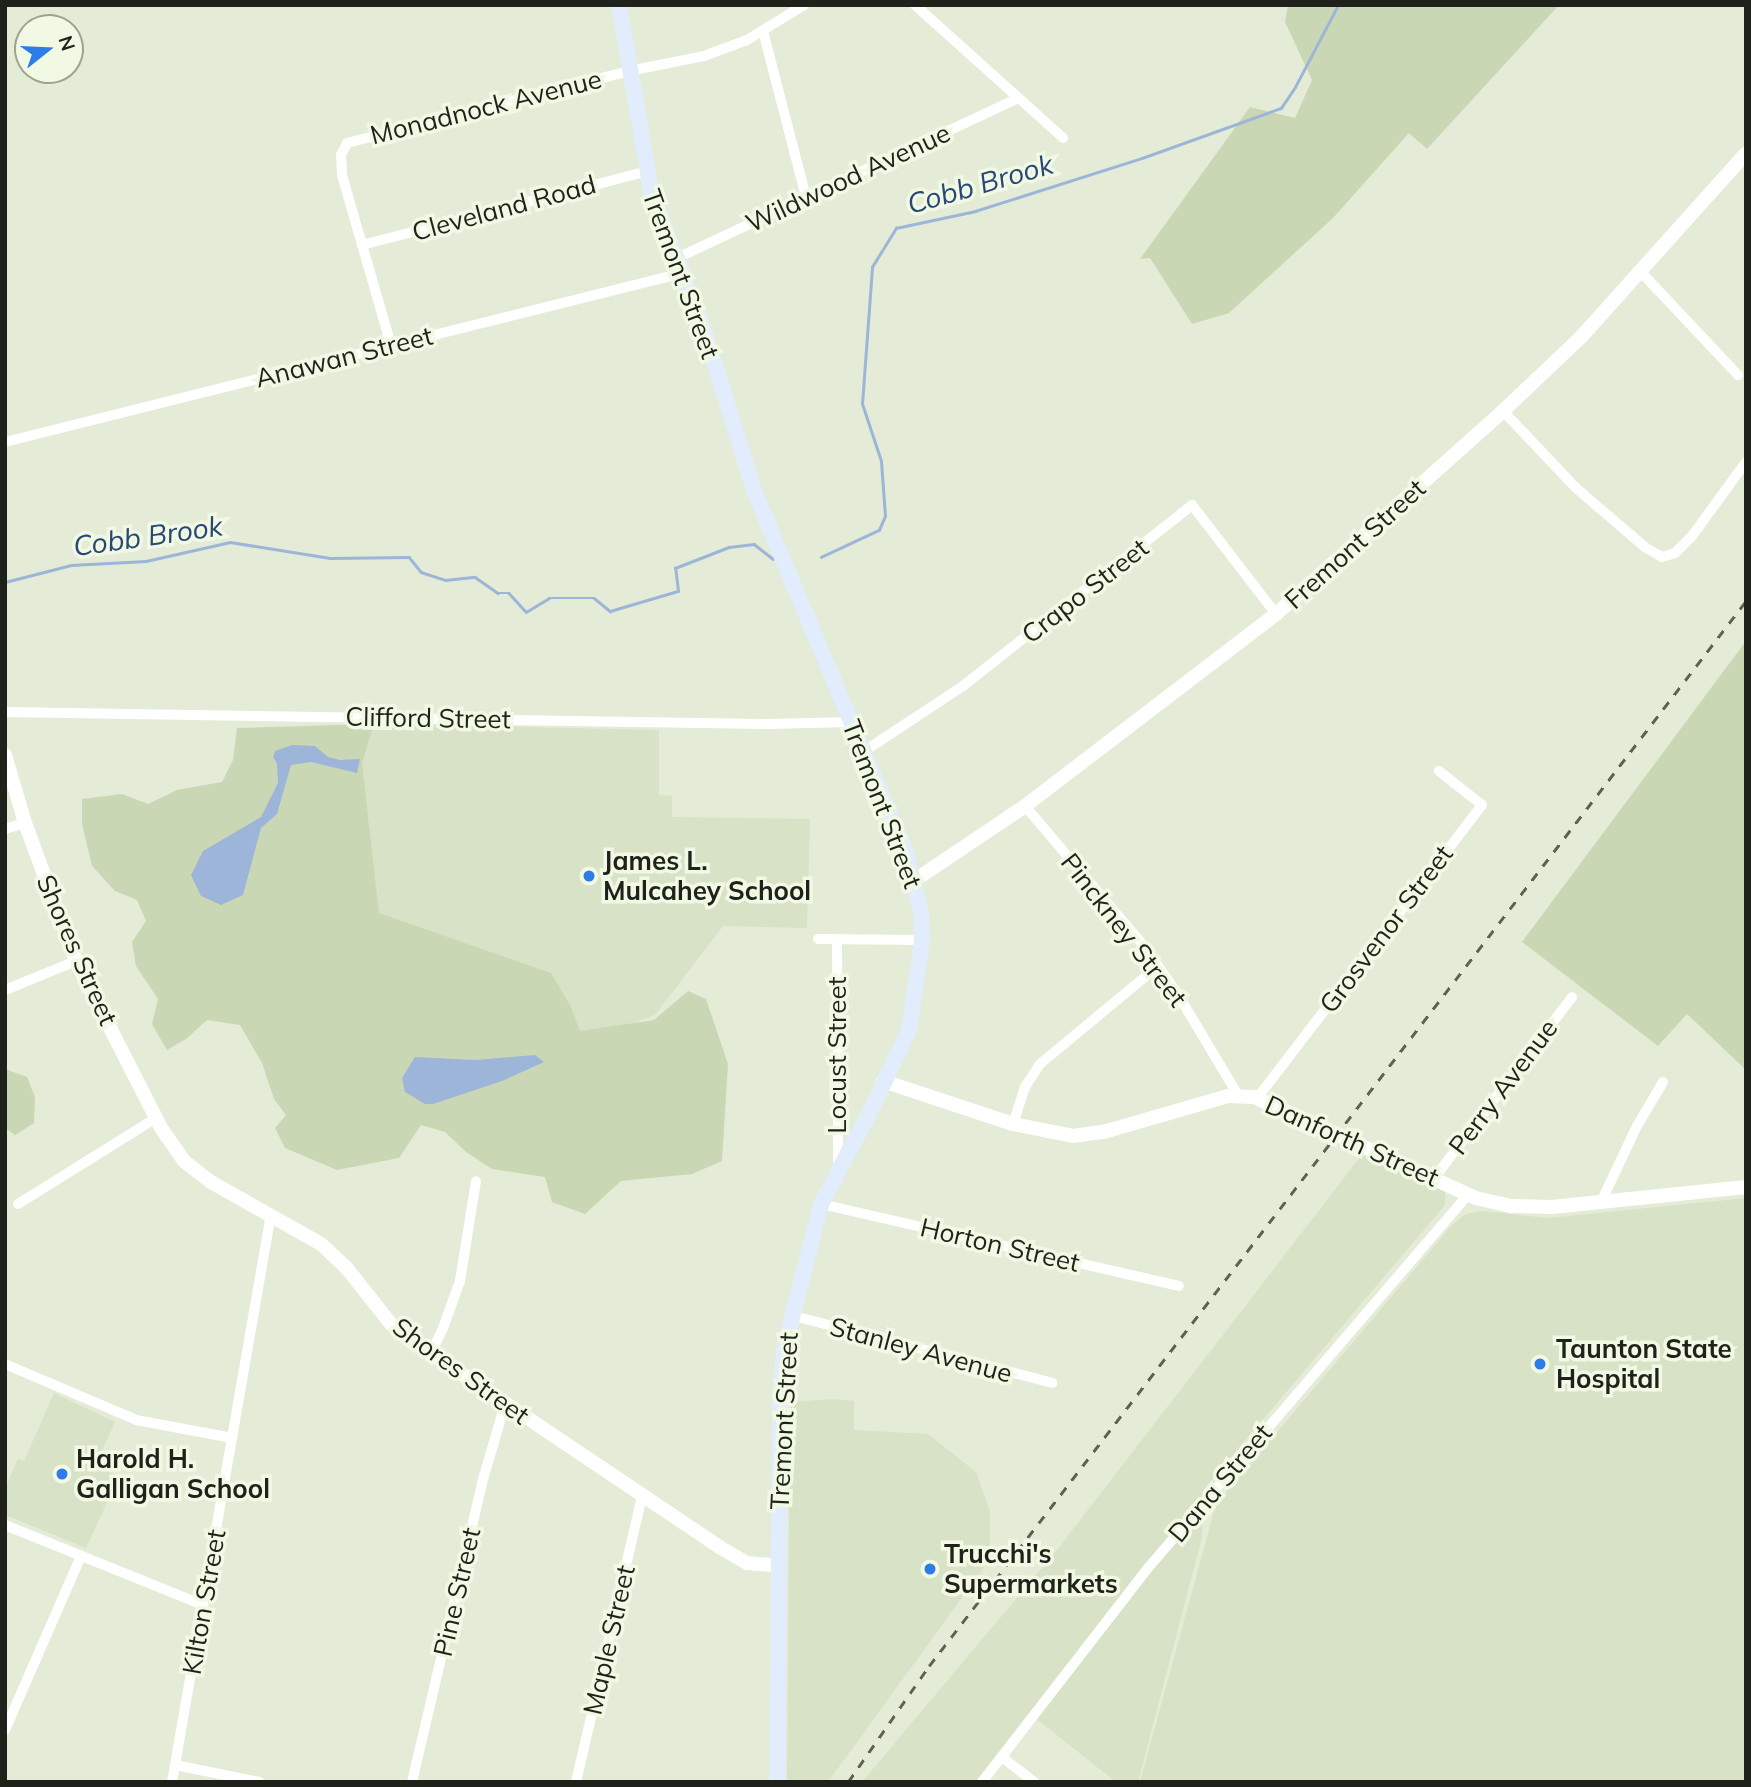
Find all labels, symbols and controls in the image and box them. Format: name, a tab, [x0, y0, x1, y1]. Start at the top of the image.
north arrow	[14, 14, 84, 84]
text: N	[53, 33, 81, 54]
street label: Monadnock Avenue	[367, 63, 605, 151]
street label: Wildwood Avenue	[741, 117, 955, 239]
water label: Cobb Brook	[903, 147, 1057, 221]
street label: Cleveland Road	[409, 168, 599, 248]
street label: Tremont Street	[636, 185, 726, 363]
street label: Anawan Street	[252, 320, 436, 394]
street label: Fremont Street	[1278, 473, 1432, 615]
water label: Cobb Brook	[71, 509, 225, 563]
street label: Crapo Street	[1016, 532, 1154, 650]
street label: Clifford Street	[345, 701, 511, 735]
street label: Tremont Street	[836, 715, 928, 893]
street label: Grosvenor Street	[1313, 839, 1459, 1019]
place label: James L. Mulcahey School	[603, 845, 811, 906]
street label: Pinckney Street	[1054, 847, 1194, 1013]
marker: James L. Mulcahey School	[581, 868, 597, 884]
street label: Shores Street	[30, 870, 124, 1030]
street label: Locust Street	[821, 976, 853, 1134]
street label: Perry Avenue	[1442, 1013, 1564, 1161]
street label: Danforth Street	[1260, 1089, 1444, 1193]
street label: Horton Street	[917, 1212, 1083, 1278]
street label: Shores Street	[387, 1311, 535, 1431]
street label: Stanley Avenue	[826, 1311, 1016, 1389]
street label: Tremont Street	[764, 1331, 804, 1511]
place label: Taunton State Hospital	[1556, 1333, 1732, 1394]
marker: Taunton State Hospital	[1530, 1354, 1550, 1374]
street label: Dana Street	[1162, 1418, 1278, 1548]
place label: Harold H. Galligan School	[76, 1443, 270, 1504]
marker: Harold H. Galligan School	[54, 1466, 70, 1482]
street label: Pine Street	[427, 1525, 487, 1659]
street label: Kilton Street	[176, 1527, 232, 1677]
place label: Trucchi's Supermarkets	[944, 1538, 1118, 1600]
marker: Trucchi's Supermarkets	[922, 1561, 938, 1577]
street label: Maple Street	[577, 1562, 641, 1718]

